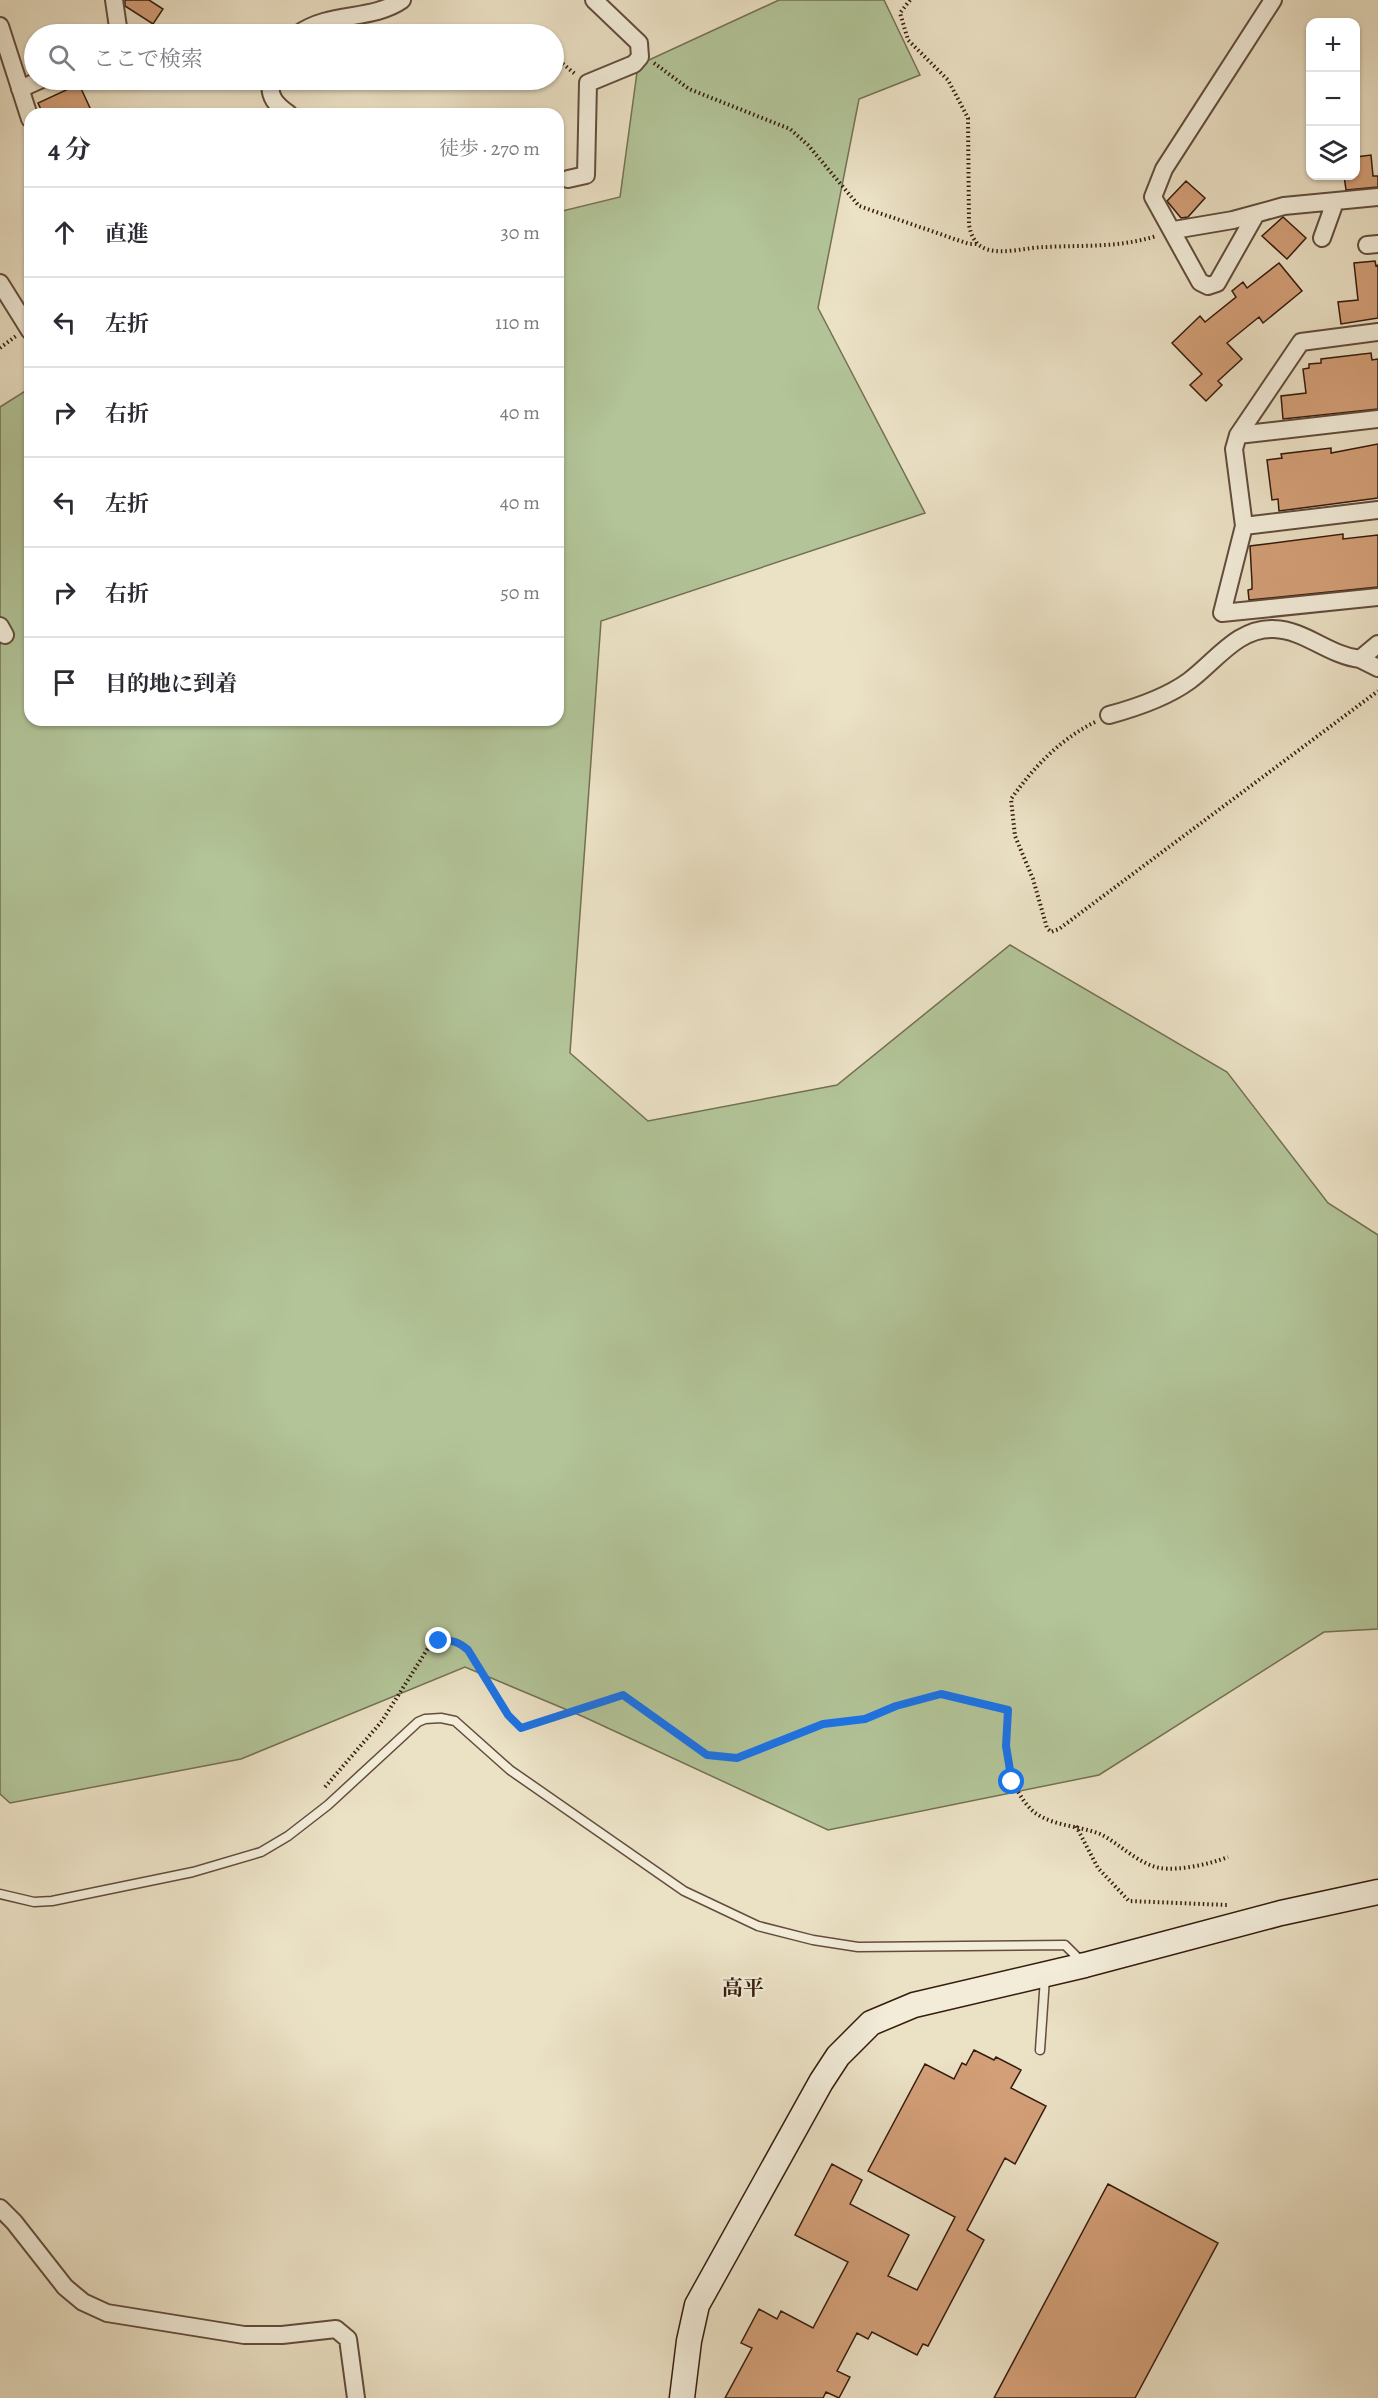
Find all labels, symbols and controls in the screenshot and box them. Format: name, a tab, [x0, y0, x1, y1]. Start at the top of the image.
map controls	[1306, 18, 1360, 180]
button: +	[1306, 18, 1360, 72]
search box	[24, 24, 564, 90]
icon: search	[45, 41, 78, 74]
text: ここで検索	[93, 44, 203, 74]
button: −	[1306, 72, 1360, 126]
button: layers	[1306, 126, 1360, 180]
text: 4 分	[48, 132, 91, 167]
text: 徒歩 · 270 m	[439, 135, 540, 162]
icon: ahead	[48, 216, 81, 249]
text: 直進	[105, 219, 149, 249]
text: 30 m	[500, 219, 540, 246]
icon: left	[48, 306, 81, 339]
text: 左折	[105, 309, 149, 339]
text: 110 m	[495, 309, 540, 336]
icon: right	[48, 396, 81, 429]
text: 右折	[105, 399, 149, 429]
text: 40 m	[500, 399, 540, 426]
icon: left	[48, 486, 81, 519]
text: 左折	[105, 489, 149, 519]
text: 40 m	[500, 489, 540, 516]
icon: right	[48, 576, 81, 609]
text: 右折	[105, 579, 149, 609]
text: 50 m	[500, 579, 540, 606]
icon: arrive	[48, 666, 81, 699]
text: 目的地に到着	[105, 669, 237, 699]
route end	[425, 1627, 451, 1653]
route start	[998, 1768, 1024, 1794]
district label: 高平	[722, 1974, 764, 2002]

